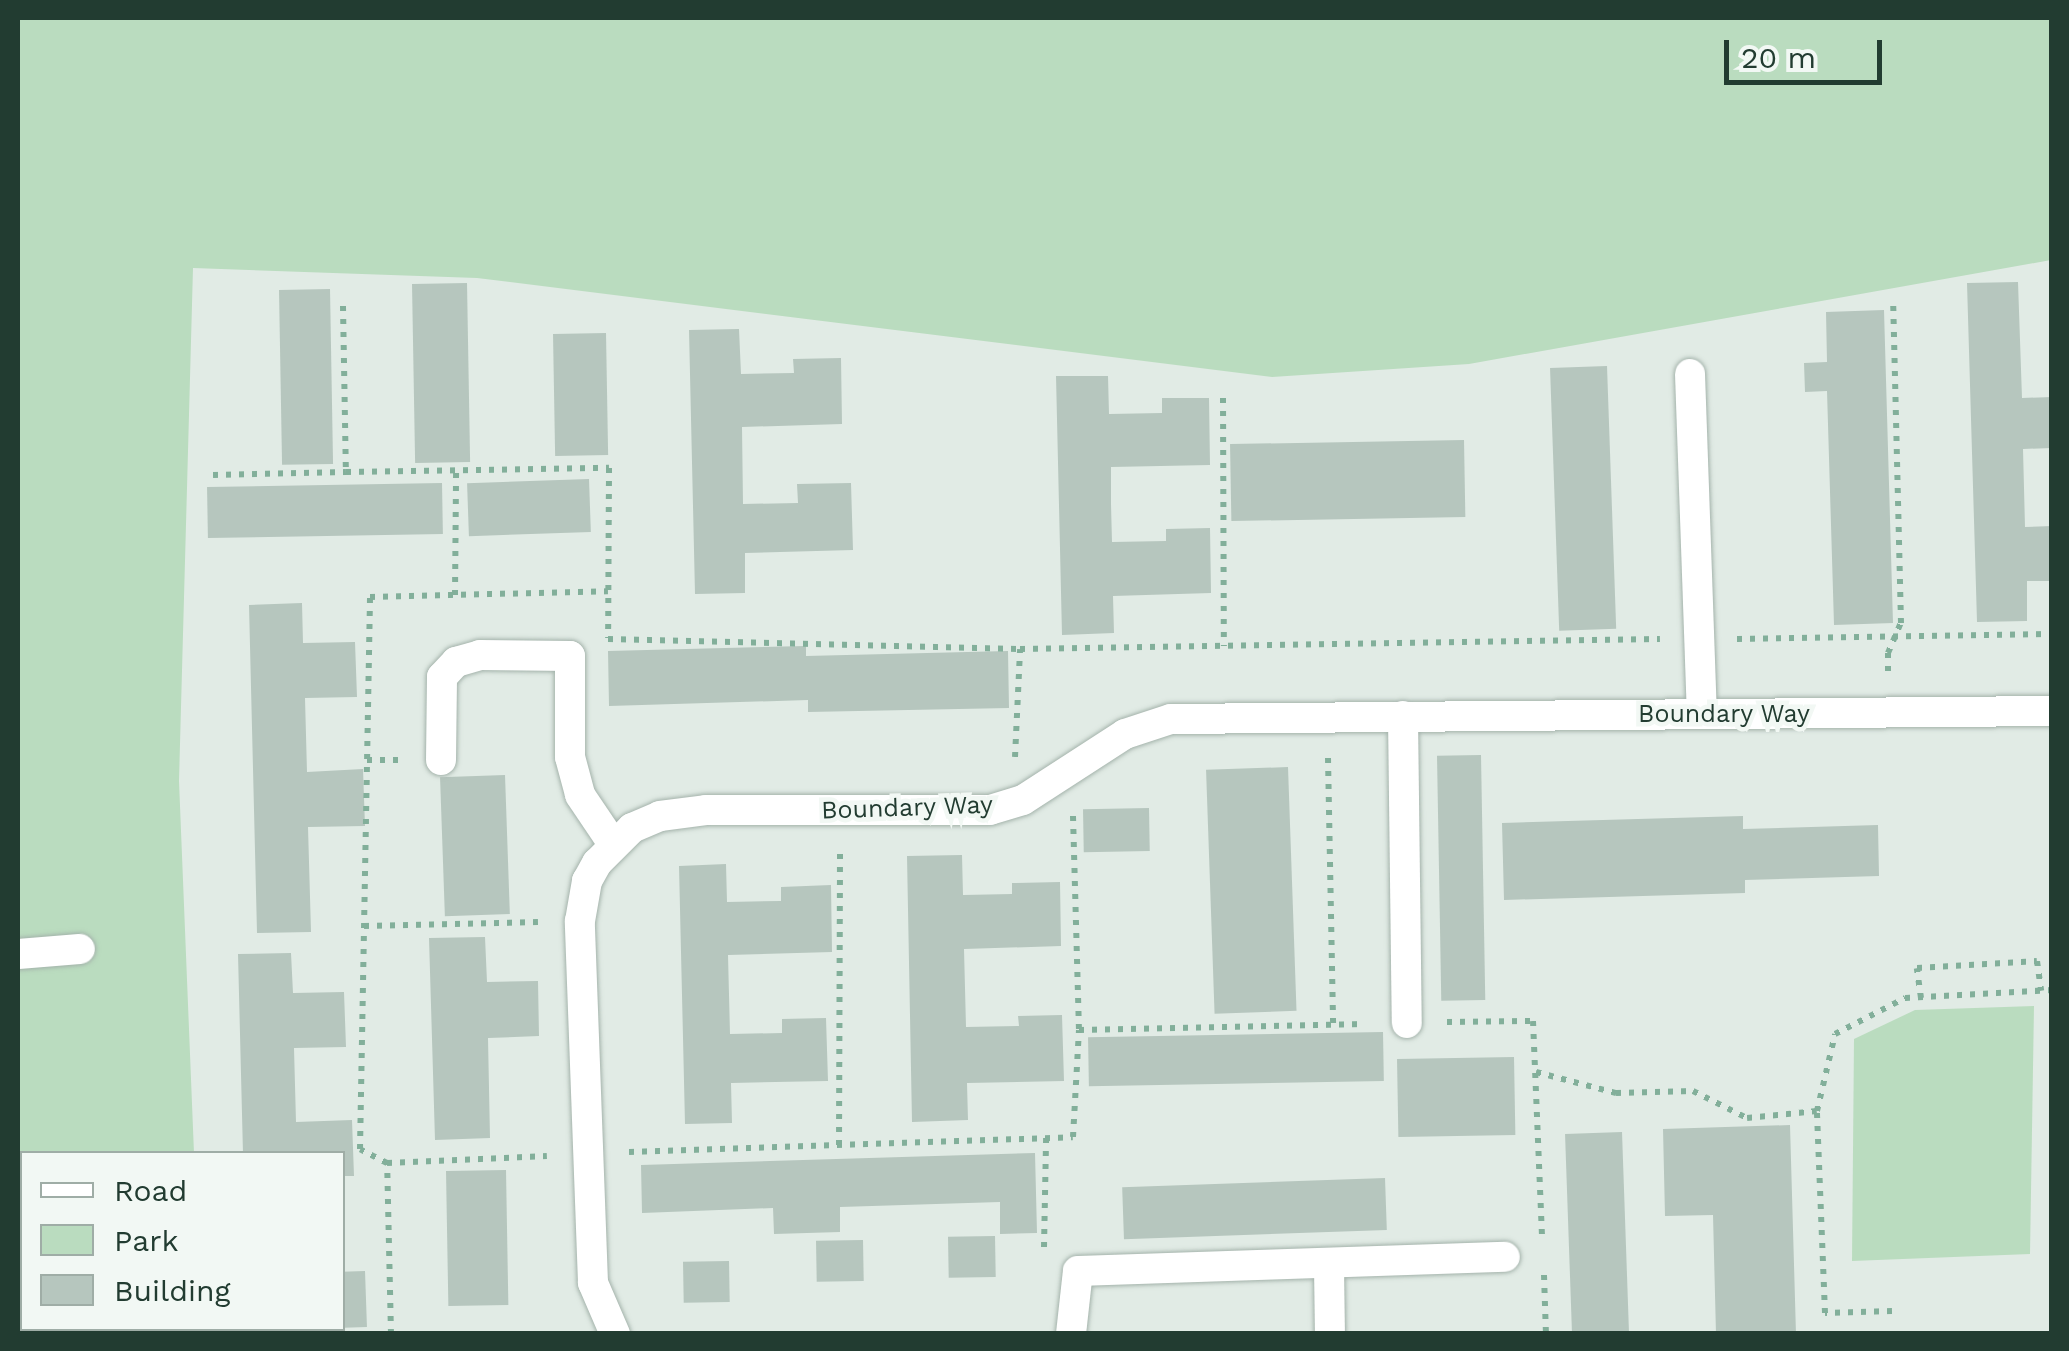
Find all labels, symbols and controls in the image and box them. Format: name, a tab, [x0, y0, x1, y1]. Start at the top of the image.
scale bar	[1729, 20, 1886, 82]
text: 20 m	[1741, 40, 1816, 75]
street label: Boundary Way	[1637, 699, 1811, 729]
street label: Boundary Way	[820, 790, 994, 826]
legend	[20, 1151, 345, 1331]
text: Road	[114, 1173, 187, 1208]
text: Park	[114, 1223, 179, 1258]
text: Building	[114, 1273, 231, 1308]

